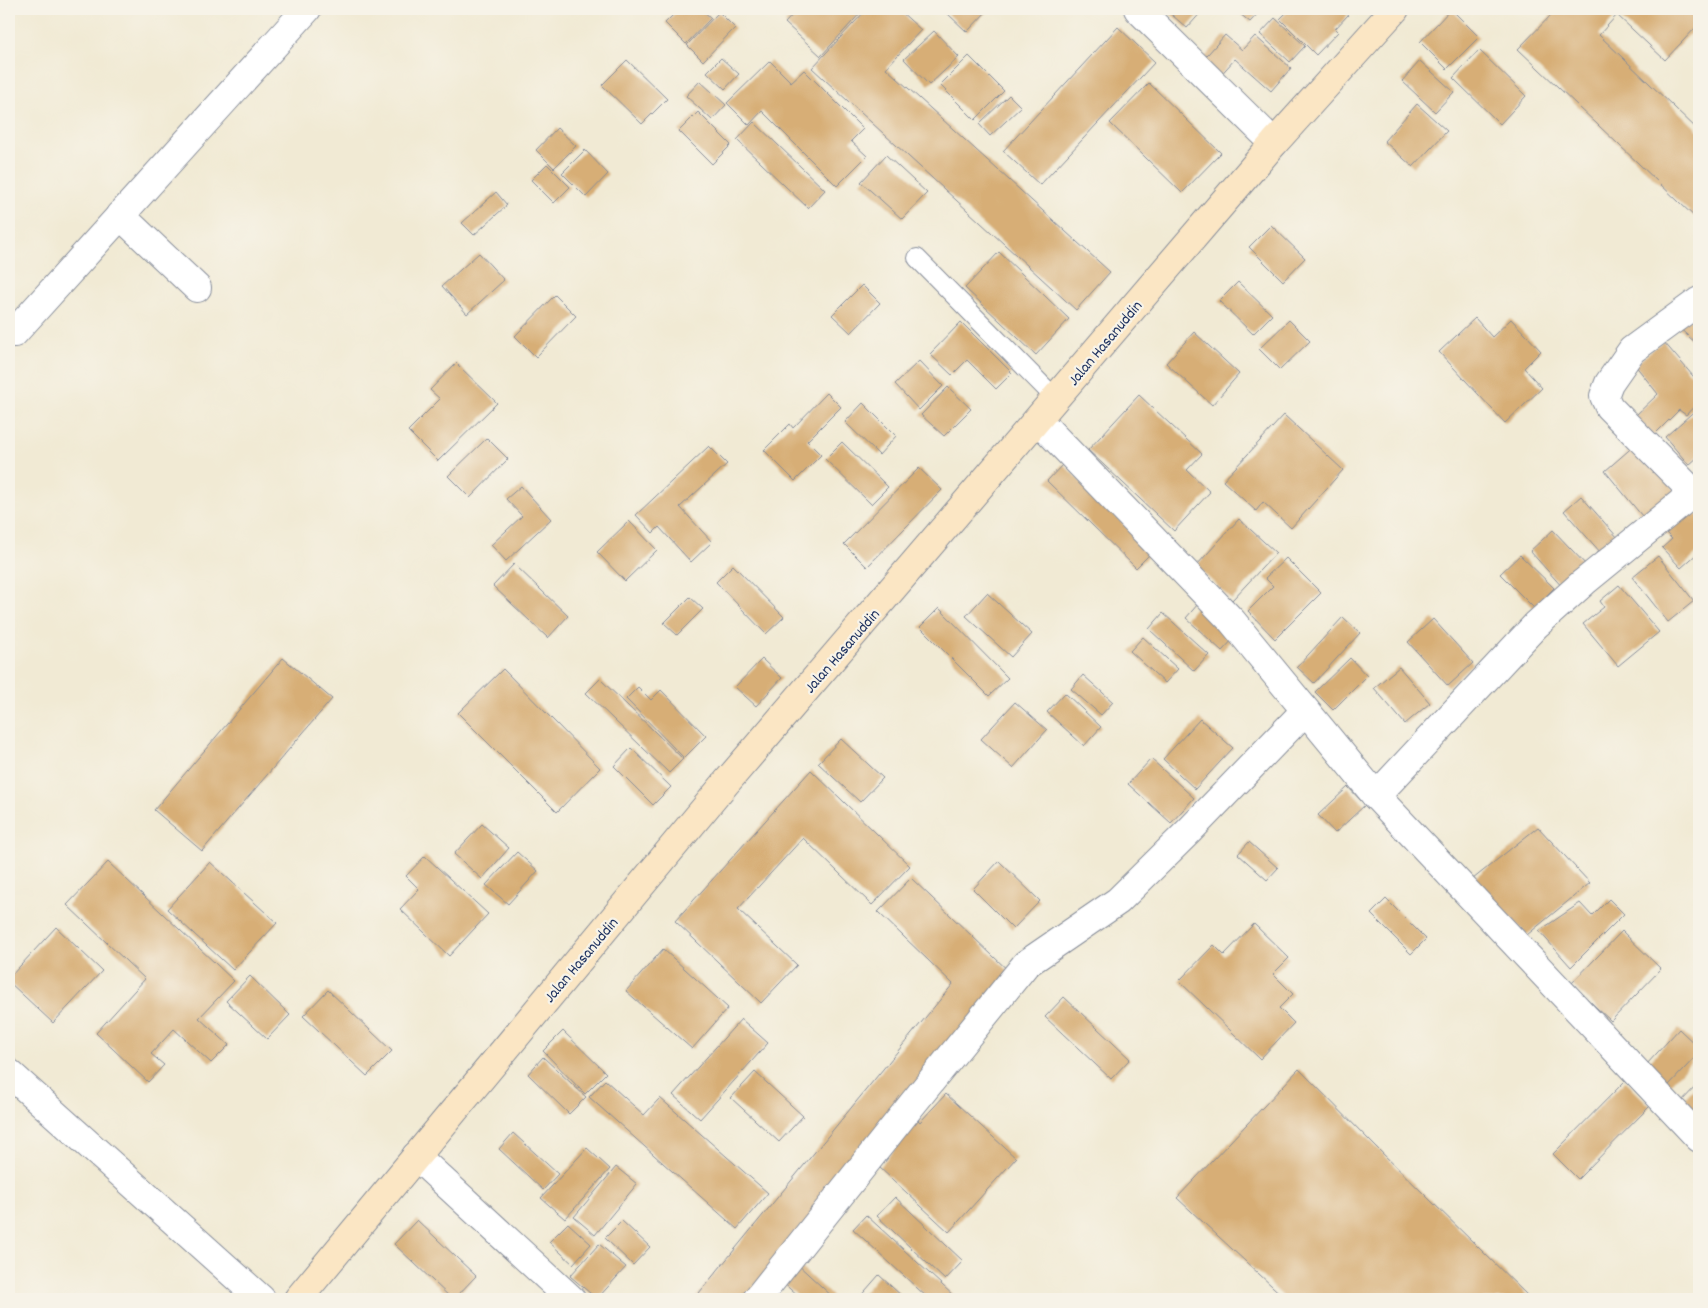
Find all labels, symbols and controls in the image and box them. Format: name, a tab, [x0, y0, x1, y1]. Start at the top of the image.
street label: Jalan Hasanuddin	[1063, 296, 1149, 391]
street label: Jalan Hasanuddin	[800, 604, 886, 699]
street label: Jalan Hasanuddin	[539, 913, 625, 1008]

